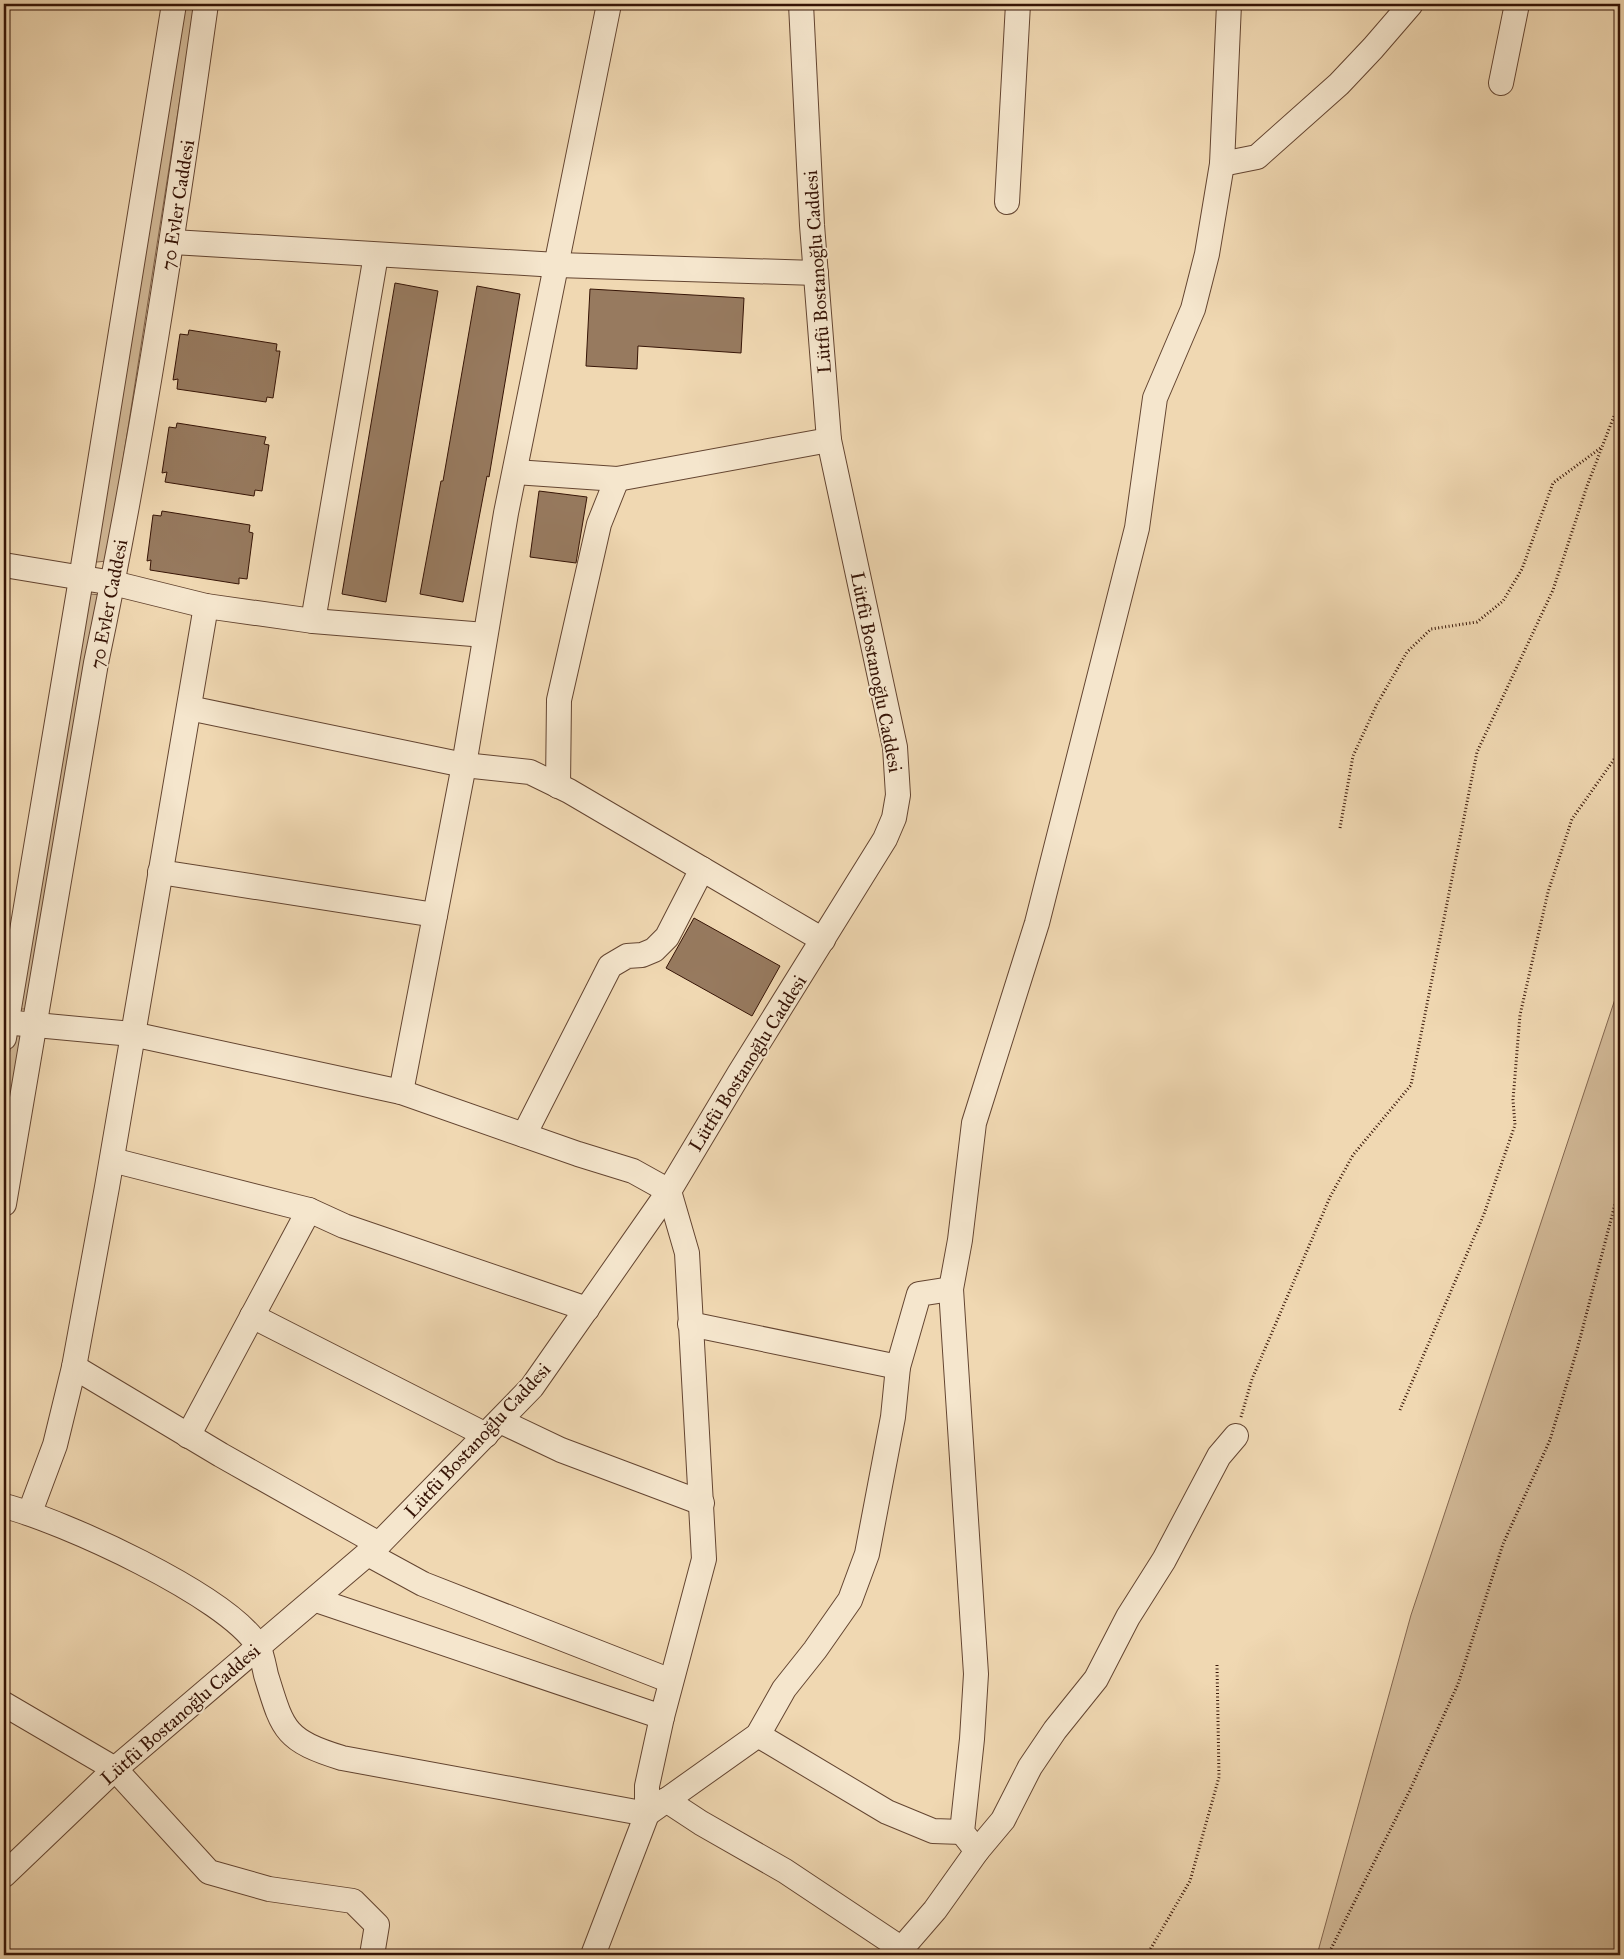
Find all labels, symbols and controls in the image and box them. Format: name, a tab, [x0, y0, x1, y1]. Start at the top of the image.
street label: 70 Evler Caddesi	[156, 138, 199, 272]
street label: Lütfü Bostanoğlu Caddesi	[799, 169, 837, 374]
street label: 70 Evler Caddesi	[85, 537, 132, 671]
street label: Lütfü Bostanoğlu Caddesi	[845, 570, 907, 774]
street label: Lütfü Bostanoğlu Caddesi	[684, 971, 812, 1156]
street label: Lütfü Bostanoğlu Caddesi	[399, 1358, 556, 1523]
street label: Lütfü Bostanoğlu Caddesi	[96, 1639, 265, 1791]

